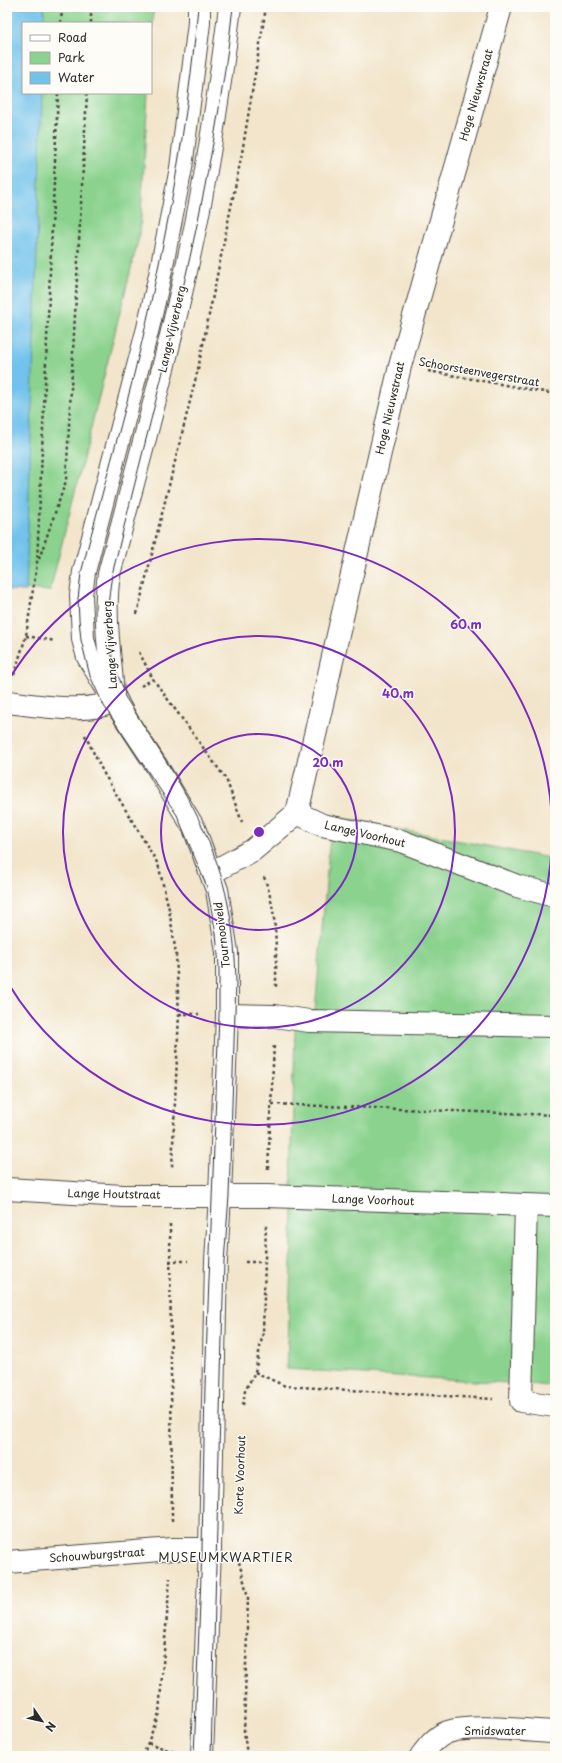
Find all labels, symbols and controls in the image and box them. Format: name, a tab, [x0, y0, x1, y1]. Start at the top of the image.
legend	[22, 22, 152, 94]
text: Road	[58, 28, 87, 46]
street label: Hoge Nieuwstraat	[454, 46, 497, 143]
text: Park	[58, 48, 85, 66]
text: Water	[58, 68, 95, 86]
street label: Lange Vijverberg	[153, 284, 190, 374]
street label: Schoorsteenvegerstraat	[417, 352, 541, 391]
street label: Hoge Nieuwstraat	[371, 359, 409, 456]
street label: Lange Vijverberg	[98, 600, 121, 690]
text: 60 m	[450, 615, 482, 633]
text: 40 m	[382, 684, 414, 702]
text: 20 m	[312, 753, 344, 771]
street label: Lange Voorhout	[323, 816, 408, 851]
centre of rings	[252, 825, 266, 839]
street label: Tournooiveld	[209, 901, 234, 969]
street label: Lange Houtstraat	[67, 1184, 161, 1203]
street label: Lange Voorhout	[331, 1190, 415, 1209]
street label: Korte Voorhout	[230, 1435, 249, 1515]
street label: Schouwburgstraat	[49, 1543, 146, 1566]
district label: MUSEUMKWARTIER	[158, 1548, 294, 1566]
north arrow	[22, 1701, 62, 1741]
text: N	[41, 1719, 60, 1735]
street label: Smidswater	[464, 1722, 527, 1739]

